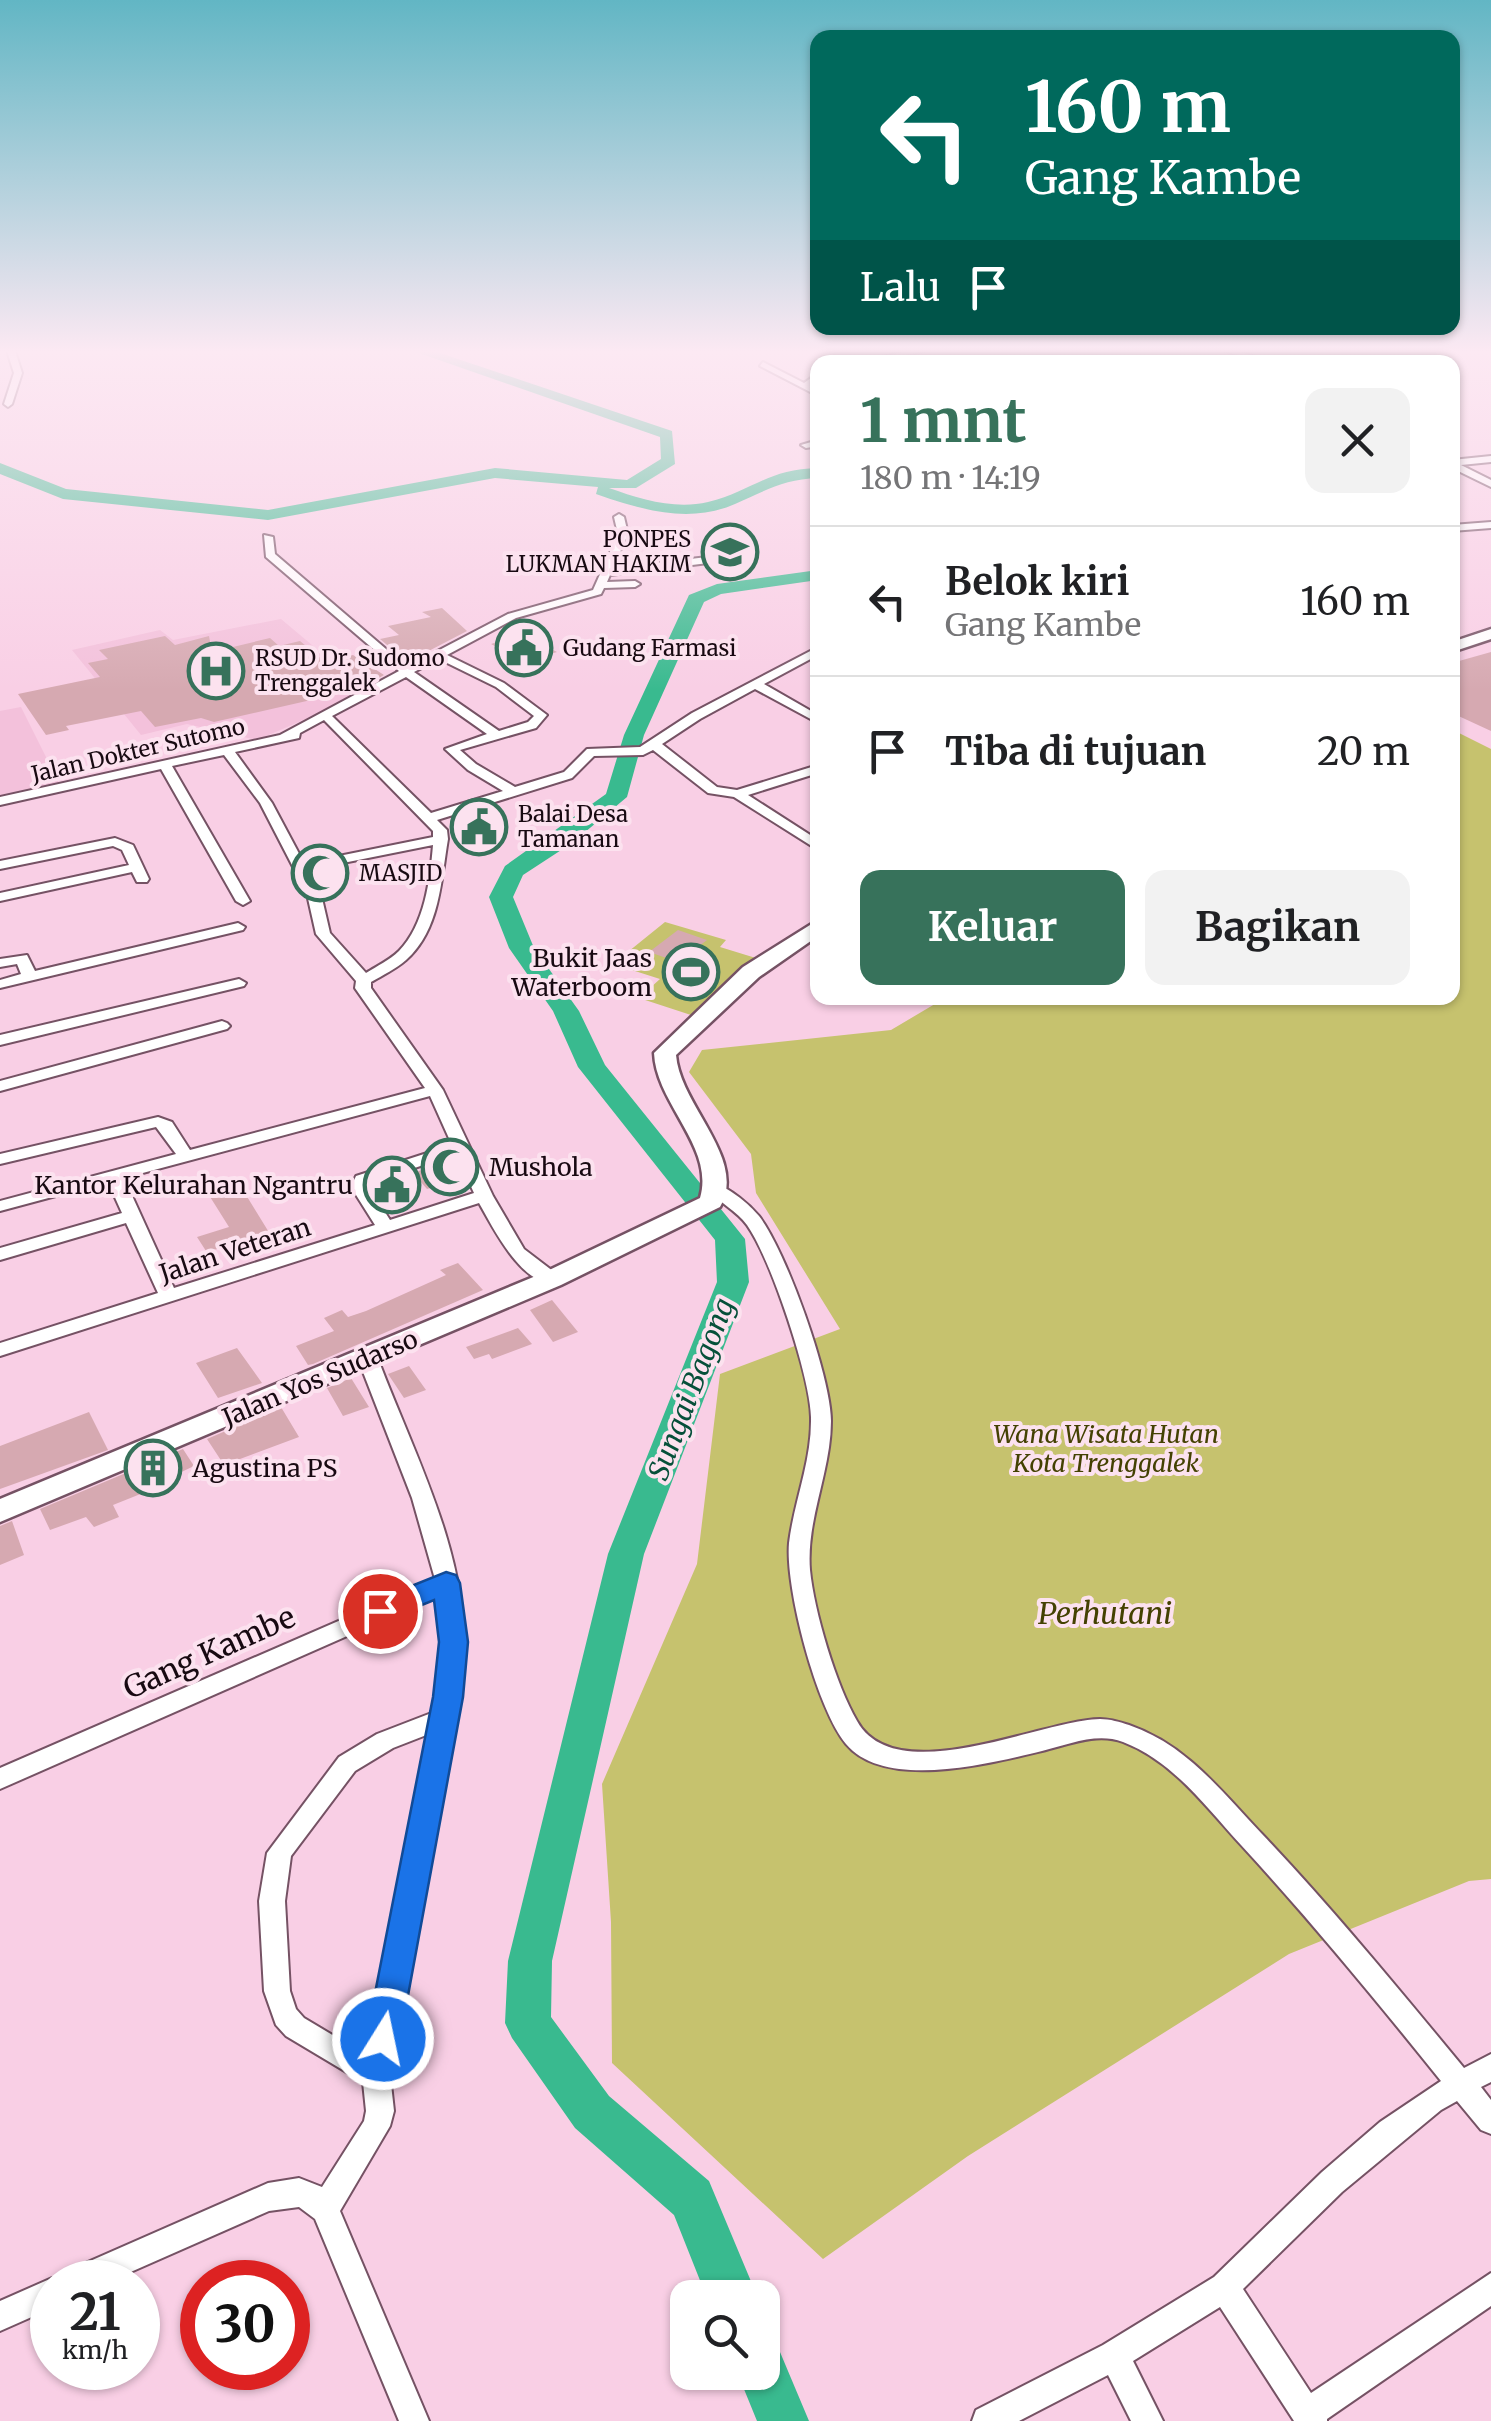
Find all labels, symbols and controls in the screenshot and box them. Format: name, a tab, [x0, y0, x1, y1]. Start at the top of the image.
text: 160 m	[1025, 63, 1231, 151]
icon: left	[860, 70, 990, 200]
text: Gang Kambe	[1025, 150, 1301, 206]
icon: arrive	[961, 260, 1016, 315]
text: Lalu	[860, 264, 941, 311]
text: 1 mnt	[860, 383, 1027, 458]
button: close	[1305, 388, 1410, 493]
text: 180 m · 14:19	[860, 458, 1041, 498]
school or university icon: PONPES LUKMAN HAKIM	[700, 522, 760, 582]
place label: PONPES LUKMAN HAKIM	[506, 525, 691, 578]
text: Belok kiri	[945, 558, 1129, 605]
icon: left	[860, 574, 915, 629]
text: 160 m	[1300, 578, 1410, 625]
text: Gang Kambe	[945, 605, 1141, 645]
public building icon: Gudang Farmasi	[494, 618, 554, 678]
place label: Gudang Farmasi	[563, 634, 736, 662]
hospital icon: RSUD Dr. Sudomo Trenggalek	[186, 641, 246, 701]
place label: RSUD Dr. Sudomo Trenggalek	[255, 644, 445, 697]
street label: Jalan Dokter Sutomo	[28, 712, 248, 788]
icon: arrive	[860, 724, 915, 779]
text: Tiba di tujuan	[945, 728, 1206, 775]
text: 20 m	[1317, 728, 1410, 775]
public building icon: Balai Desa Tamanan	[449, 797, 509, 857]
place label: Balai Desa Tamanan	[518, 800, 628, 853]
mosque icon: MASJID	[290, 843, 350, 903]
place label: MASJID	[359, 859, 442, 887]
button: Keluar	[860, 870, 1125, 985]
button: Bagikan	[1145, 870, 1410, 985]
place label: Bukit Jaas Waterboom	[510, 942, 652, 1003]
sports icon: Bukit Jaas Waterboom	[661, 942, 721, 1002]
mosque icon: Mushola	[420, 1137, 480, 1197]
place label: Mushola	[489, 1151, 593, 1183]
public building icon: Kantor Kelurahan Ngantru	[362, 1155, 422, 1215]
place label: Kantor Kelurahan Ngantru	[34, 1169, 353, 1201]
street label: Jalan Veteran	[154, 1210, 315, 1290]
water label: Sungai Bagong	[640, 1293, 742, 1485]
street label: Jalan Yos Sudarso	[217, 1322, 423, 1434]
park label: Wana Wisata Hutan Kota Trenggalek	[993, 1418, 1219, 1479]
building icon: Agustina PS	[123, 1438, 183, 1498]
place label: Agustina PS	[191, 1452, 337, 1484]
pin	[338, 1569, 423, 1654]
icon: arrive	[353, 1584, 408, 1639]
park label: Perhutani	[1038, 1594, 1172, 1632]
street label: Gang Kambe	[117, 1597, 301, 1707]
position arrow	[331, 1987, 435, 2091]
speed limit sign: 30	[180, 2260, 310, 2390]
map controls	[670, 2280, 780, 2390]
button: search	[670, 2280, 780, 2390]
text: 21	[69, 2281, 121, 2344]
text: km/h	[62, 2334, 128, 2366]

